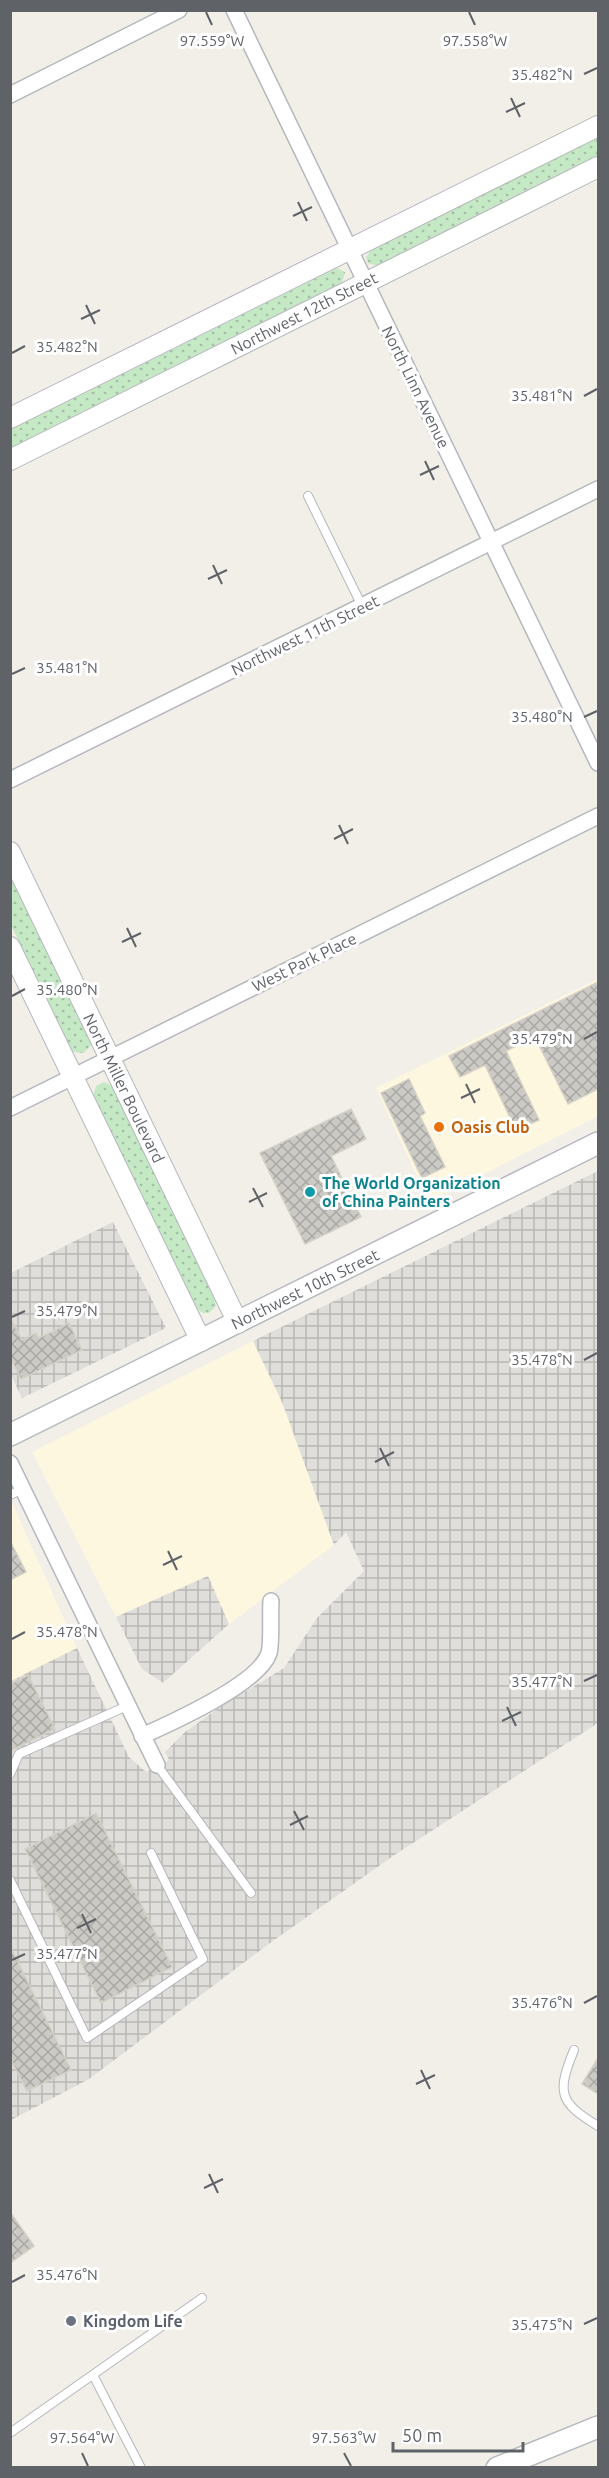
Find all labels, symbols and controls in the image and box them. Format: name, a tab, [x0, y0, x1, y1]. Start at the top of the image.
text: 97.559°W	[180, 32, 244, 49]
text: 97.558°W	[443, 32, 507, 49]
text: 35.482°N	[511, 66, 573, 83]
street label: Northwest 12th Street	[228, 268, 381, 358]
street label: North Linn Avenue	[379, 323, 453, 451]
text: 35.482°N	[36, 338, 98, 355]
text: 35.481°N	[511, 387, 573, 404]
street label: Northwest 11th Street	[228, 591, 382, 679]
text: 35.481°N	[36, 659, 98, 676]
text: 35.480°N	[511, 708, 573, 725]
street label: West Park Place	[249, 929, 359, 995]
text: 35.480°N	[36, 981, 98, 998]
street label: North Miller Boulevard	[80, 1010, 168, 1166]
text: 35.479°N	[511, 1030, 573, 1047]
place label: Oasis Club	[451, 1118, 530, 1136]
marker: Oasis Club	[432, 1120, 446, 1134]
place label: The World Organization of China Painters	[322, 1174, 501, 1210]
marker: The World Organization of China Painters	[303, 1185, 317, 1199]
street label: Northwest 10th Street	[228, 1245, 382, 1333]
text: 35.479°N	[36, 1302, 98, 1319]
text: 35.478°N	[511, 1351, 573, 1368]
text: 35.478°N	[36, 1623, 98, 1640]
text: 35.477°N	[511, 1673, 573, 1690]
text: 35.477°N	[36, 1945, 98, 1962]
text: 35.476°N	[511, 1994, 573, 2011]
text: 35.476°N	[36, 2266, 98, 2283]
place label: Kingdom Life	[83, 2312, 183, 2330]
marker: Kingdom Life	[64, 2314, 78, 2328]
text: 35.475°N	[511, 2316, 573, 2333]
scale bar	[393, 2415, 524, 2453]
text: 50 m	[402, 2425, 442, 2445]
text: 97.564°W	[50, 2429, 114, 2446]
text: 97.563°W	[312, 2429, 376, 2446]

